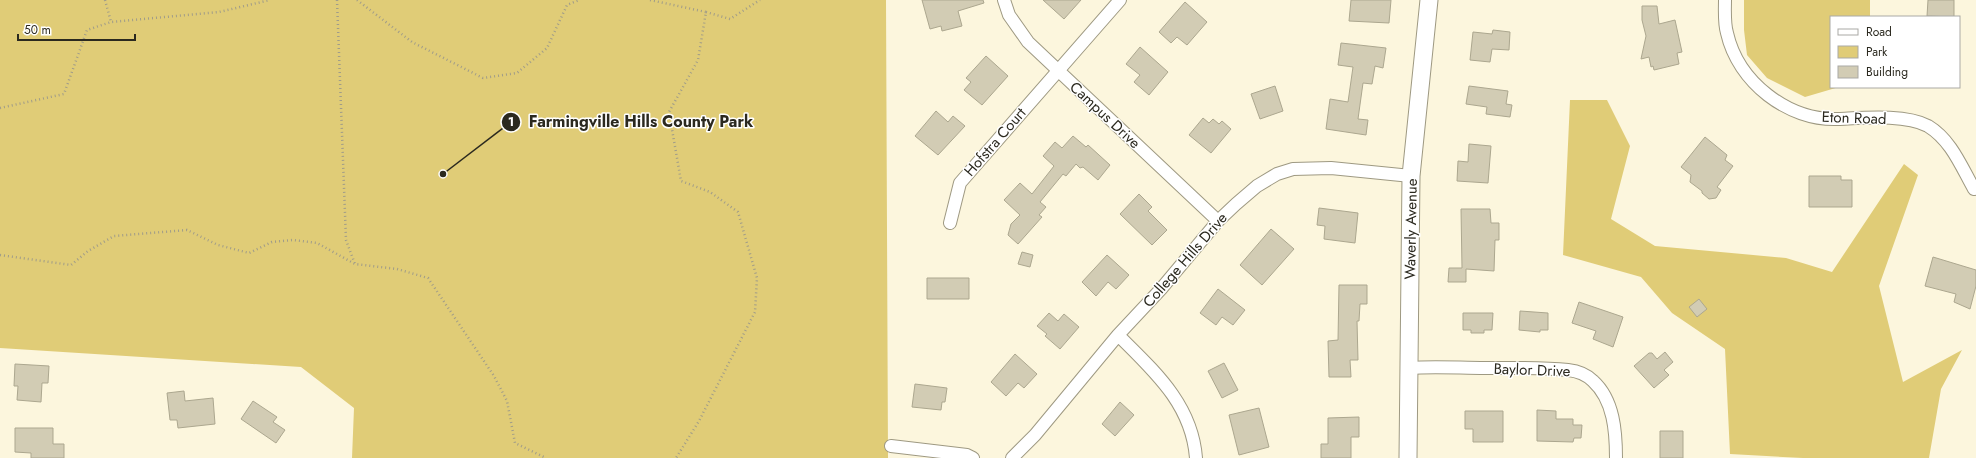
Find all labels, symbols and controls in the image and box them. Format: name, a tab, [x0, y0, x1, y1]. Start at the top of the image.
scale bar	[18, 16, 135, 42]
legend	[1830, 16, 1960, 88]
text: 50 m	[24, 21, 51, 39]
text: Road	[1866, 23, 1892, 41]
text: Park	[1866, 43, 1888, 61]
text: Building	[1866, 63, 1908, 81]
street label: Campus Drive	[1065, 76, 1145, 154]
street label: Hofstra Court	[959, 102, 1031, 181]
street label: Eton Road	[1821, 106, 1887, 130]
callout: Farmingville Hills County Park	[501, 108, 761, 136]
text: Farmingville Hills County Park	[529, 110, 754, 133]
text: 1	[508, 113, 514, 131]
street label: Waverly Avenue	[1399, 178, 1423, 280]
street label: College Hills Drive	[1138, 208, 1233, 312]
street label: Baylor Drive	[1493, 358, 1571, 382]

